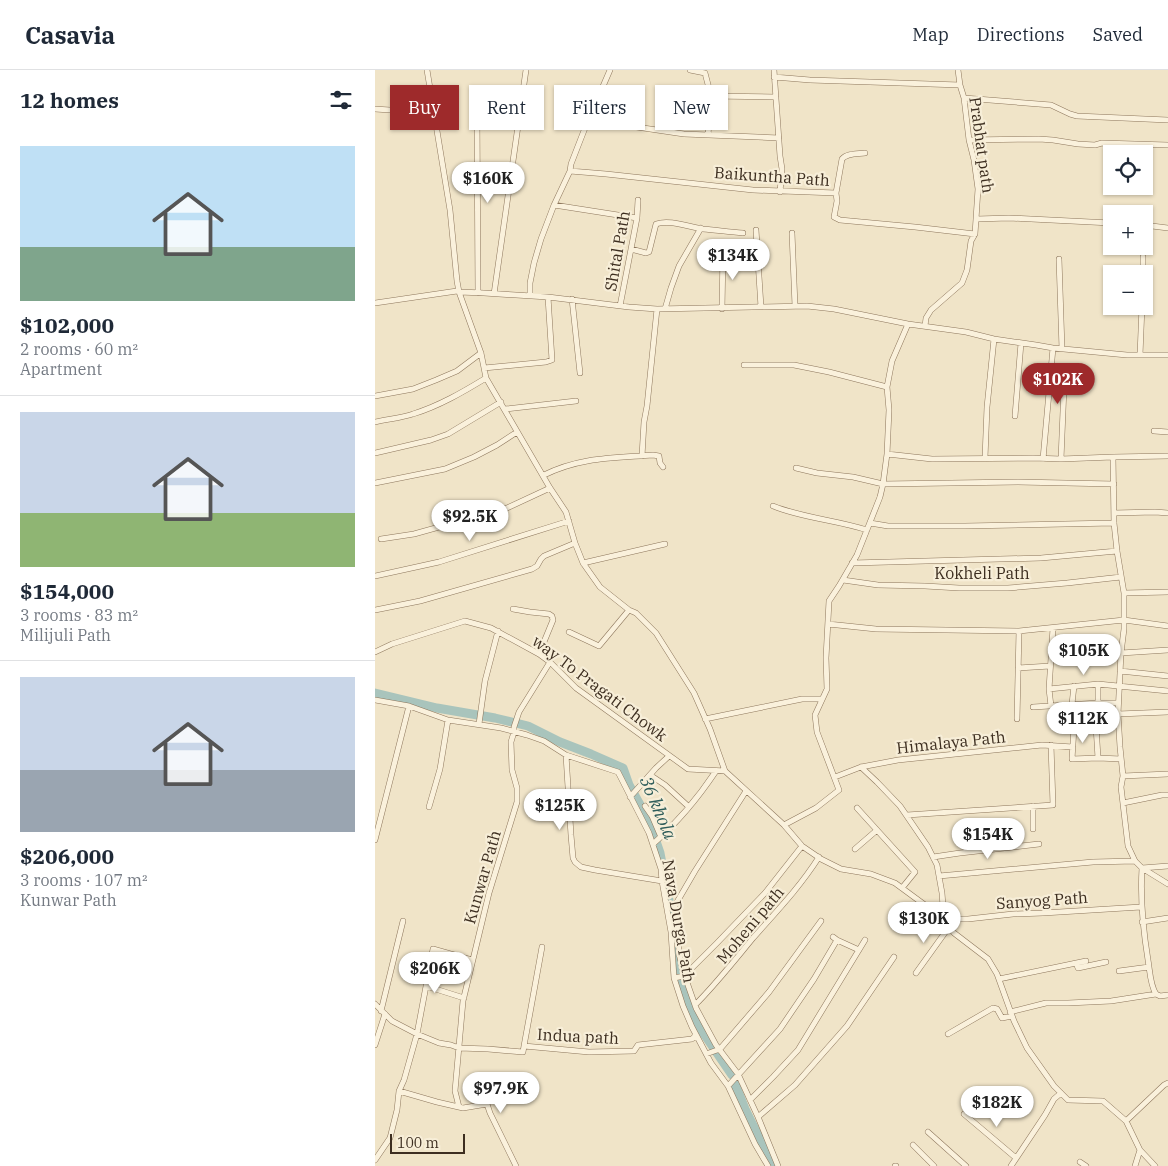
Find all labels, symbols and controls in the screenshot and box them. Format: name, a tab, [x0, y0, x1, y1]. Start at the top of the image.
text: Casavia	[25, 19, 115, 51]
text: Map	[912, 23, 949, 46]
text: Directions	[977, 23, 1065, 46]
text: Saved	[1093, 23, 1143, 46]
chip: Buy	[390, 85, 459, 130]
chip: Rent	[469, 85, 544, 130]
chip: Filters	[554, 85, 645, 130]
chip: New	[655, 85, 728, 130]
text: 12 homes	[20, 86, 119, 114]
icon: filters	[327, 86, 355, 114]
street label: Prabhat path	[965, 95, 999, 195]
map controls	[1103, 145, 1153, 315]
button: locate	[1103, 145, 1153, 195]
pin: $160K	[453, 162, 523, 204]
street label: Baikuntha Path	[714, 162, 830, 190]
text: $160K	[463, 168, 513, 188]
icon: home	[143, 179, 233, 269]
button: +	[1103, 205, 1153, 255]
street label: Shital Path	[600, 209, 634, 293]
pin: $134K	[698, 238, 768, 281]
text: $134K	[708, 245, 758, 265]
button: −	[1103, 265, 1153, 315]
text: $102,000	[20, 311, 114, 339]
text: 2 rooms · 60 m²	[20, 339, 138, 359]
text: Apartment	[20, 359, 102, 379]
pin: $102K	[1023, 362, 1093, 405]
text: $102K	[1033, 369, 1083, 389]
icon: home	[143, 444, 233, 534]
pin: $92.5K	[429, 500, 511, 542]
text: $92.5K	[442, 506, 498, 526]
street label: Kokheli Path	[934, 563, 1030, 583]
text: $154,000	[20, 577, 114, 605]
text: 3 rooms · 83 m²	[20, 605, 138, 625]
text: Milijuli Path	[20, 625, 111, 645]
street label: way To Pragati Chowk	[529, 631, 672, 746]
pin: $105K	[1049, 634, 1119, 676]
text: $105K	[1059, 640, 1109, 660]
pin: $112K	[1048, 702, 1118, 744]
text: $112K	[1058, 708, 1108, 728]
icon: home	[143, 709, 233, 799]
street label: Himalaya Path	[895, 726, 1007, 758]
water label: 36 khola	[635, 773, 682, 843]
pin: $125K	[525, 788, 595, 831]
text: $125K	[535, 795, 585, 815]
pin: $154K	[953, 818, 1023, 860]
text: $154K	[963, 824, 1013, 844]
street label: Kunwar Path	[459, 828, 505, 926]
text: $206,000	[20, 842, 114, 870]
street label: Nava Durga Path	[658, 858, 700, 984]
text: 3 rooms · 107 m²	[20, 870, 148, 890]
street label: Moheni path	[712, 882, 788, 968]
street label: Sanyog Path	[995, 887, 1089, 913]
text: Kunwar Path	[20, 890, 117, 910]
pin: $130K	[889, 902, 959, 944]
text: $130K	[899, 908, 949, 928]
pin: $206K	[400, 952, 470, 994]
text: $206K	[410, 958, 460, 978]
street label: Indua path	[537, 1024, 619, 1048]
pin: $97.9K	[460, 1072, 542, 1114]
text: $97.9K	[473, 1078, 529, 1098]
pin: $182K	[962, 1086, 1032, 1128]
text: $182K	[972, 1092, 1022, 1112]
scale bar	[390, 1131, 465, 1154]
text: 100 m	[397, 1134, 439, 1152]

